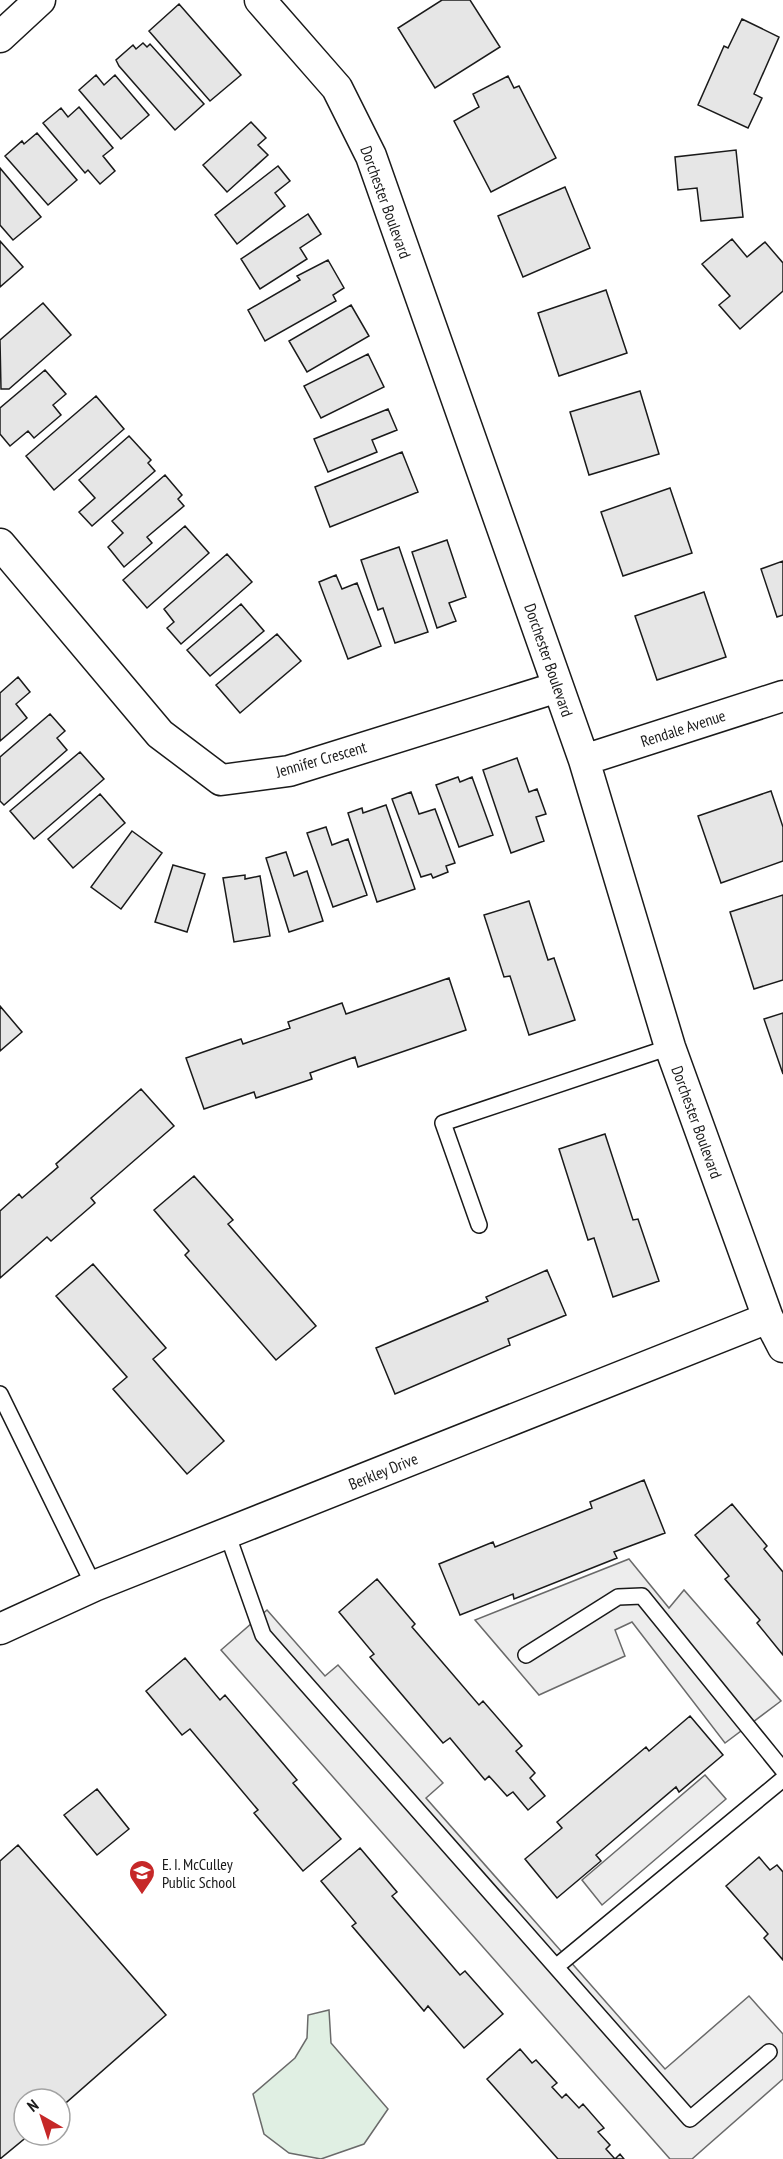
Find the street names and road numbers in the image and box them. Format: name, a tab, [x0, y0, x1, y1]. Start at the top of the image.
street label: Dorchester Boulevard	[356, 143, 416, 261]
street label: Dorchester Boulevard	[520, 601, 578, 719]
street label: Rendale Avenue	[638, 705, 728, 751]
street label: Jennifer Crescent	[272, 736, 369, 782]
street label: Dorchester Boulevard	[667, 1063, 727, 1181]
street label: Berkley Drive	[345, 1448, 421, 1494]

